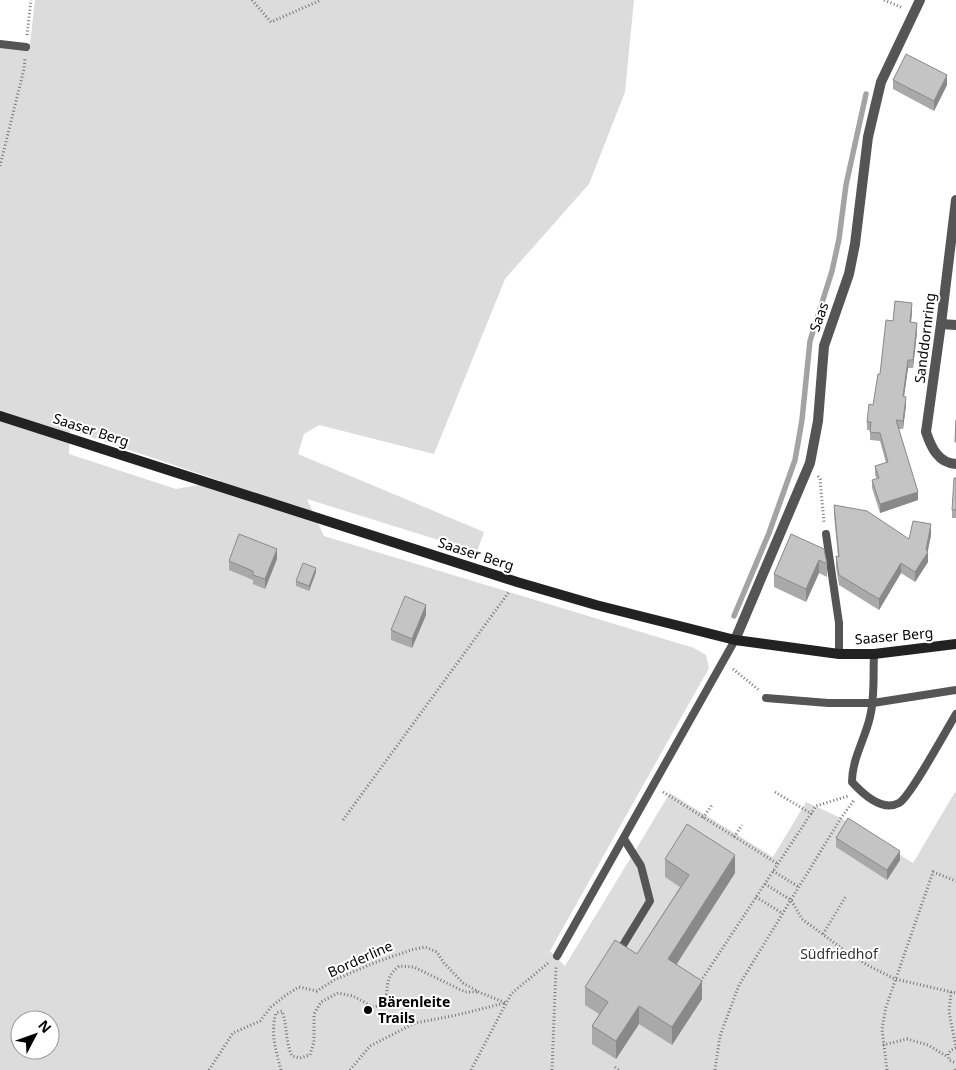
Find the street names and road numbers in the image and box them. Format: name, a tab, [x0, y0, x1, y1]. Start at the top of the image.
street label: Sanddornring	[910, 292, 939, 384]
street label: Saas	[805, 299, 833, 334]
street label: Saaser Berg	[51, 408, 132, 451]
street label: Saaser Berg	[436, 532, 517, 575]
street label: Saaser Berg	[854, 623, 934, 648]
street label: Borderline	[324, 936, 395, 981]

